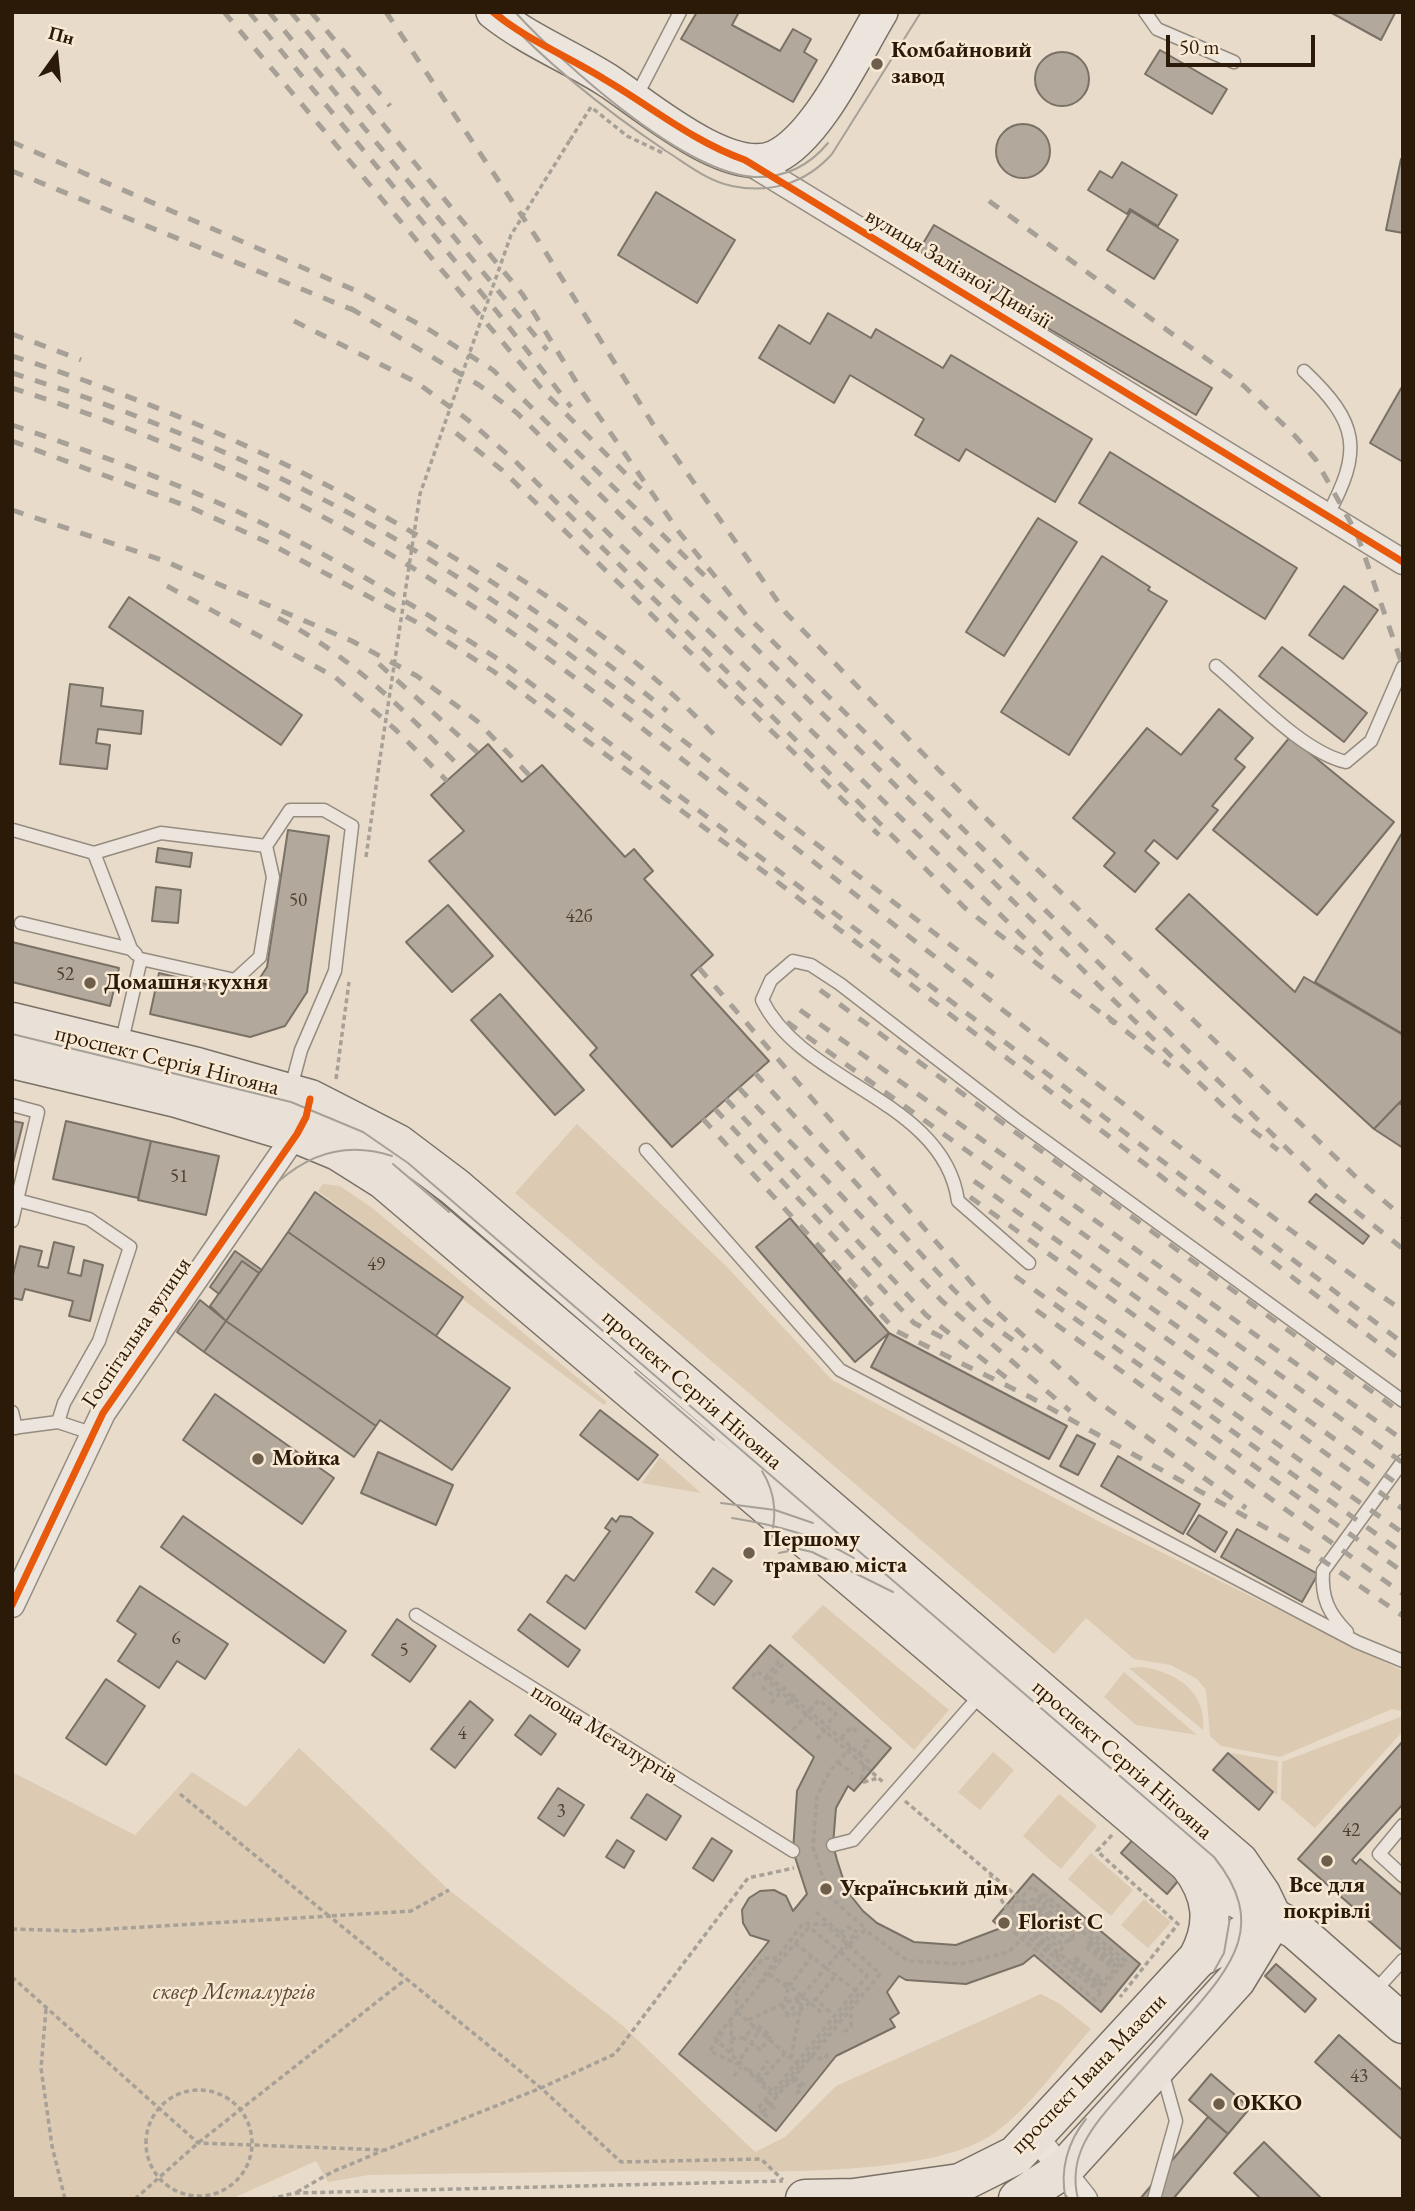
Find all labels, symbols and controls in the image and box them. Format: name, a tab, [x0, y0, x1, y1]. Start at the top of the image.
text: Пн	[46, 20, 77, 51]
north arrow	[21, 21, 91, 91]
scale bar	[1170, 21, 1319, 65]
text: 50 m	[1179, 33, 1220, 60]
place label: Комбайновий завод	[891, 37, 1032, 91]
marker: Комбайновий завод	[869, 56, 885, 72]
street label: вулиця Залізної Дивізії	[860, 202, 1056, 336]
house number: 50	[289, 890, 307, 912]
house number: 42б	[565, 906, 593, 928]
house number: 52	[56, 964, 74, 986]
place label: Домашня кухня	[104, 969, 268, 997]
marker: Домашня кухня	[82, 975, 98, 991]
street label: проспект Сергія Нігояна	[52, 1020, 282, 1102]
house number: 51	[170, 1166, 188, 1188]
street label: Госпітальна вулиця	[76, 1252, 198, 1414]
house number: 49	[367, 1254, 385, 1276]
street label: проспект Сергія Нігояна	[596, 1304, 788, 1476]
place label: Мойка	[272, 1445, 340, 1473]
marker: Мойка	[250, 1451, 266, 1467]
place label: Першому трамваю міста	[763, 1526, 907, 1580]
marker: Першому трамваю міста	[741, 1545, 757, 1561]
house number: 6	[171, 1628, 181, 1650]
house number: 5	[399, 1640, 409, 1662]
street label: проспект Сергія Нігояна	[1026, 1674, 1218, 1846]
street label: площа Металургів	[525, 1678, 683, 1790]
house number: 4	[457, 1723, 467, 1745]
house number: 3	[556, 1801, 566, 1823]
house number: 42	[1342, 1820, 1360, 1842]
marker: Все для покрівлі	[1319, 1853, 1335, 1869]
place label: Все для покрівлі	[1283, 1872, 1371, 1926]
place label: Український дім	[840, 1875, 1008, 1903]
marker: Український дім	[818, 1881, 834, 1897]
place label: Florist C	[1018, 1909, 1103, 1937]
marker: Florist C	[996, 1915, 1012, 1931]
park label: сквер Металургів	[153, 1979, 315, 2007]
street label: проспект Івана Мазепи	[1005, 1988, 1173, 2160]
house number: 43	[1350, 2066, 1368, 2088]
place label: OKKO	[1233, 2090, 1302, 2118]
marker: OKKO	[1211, 2096, 1227, 2112]

